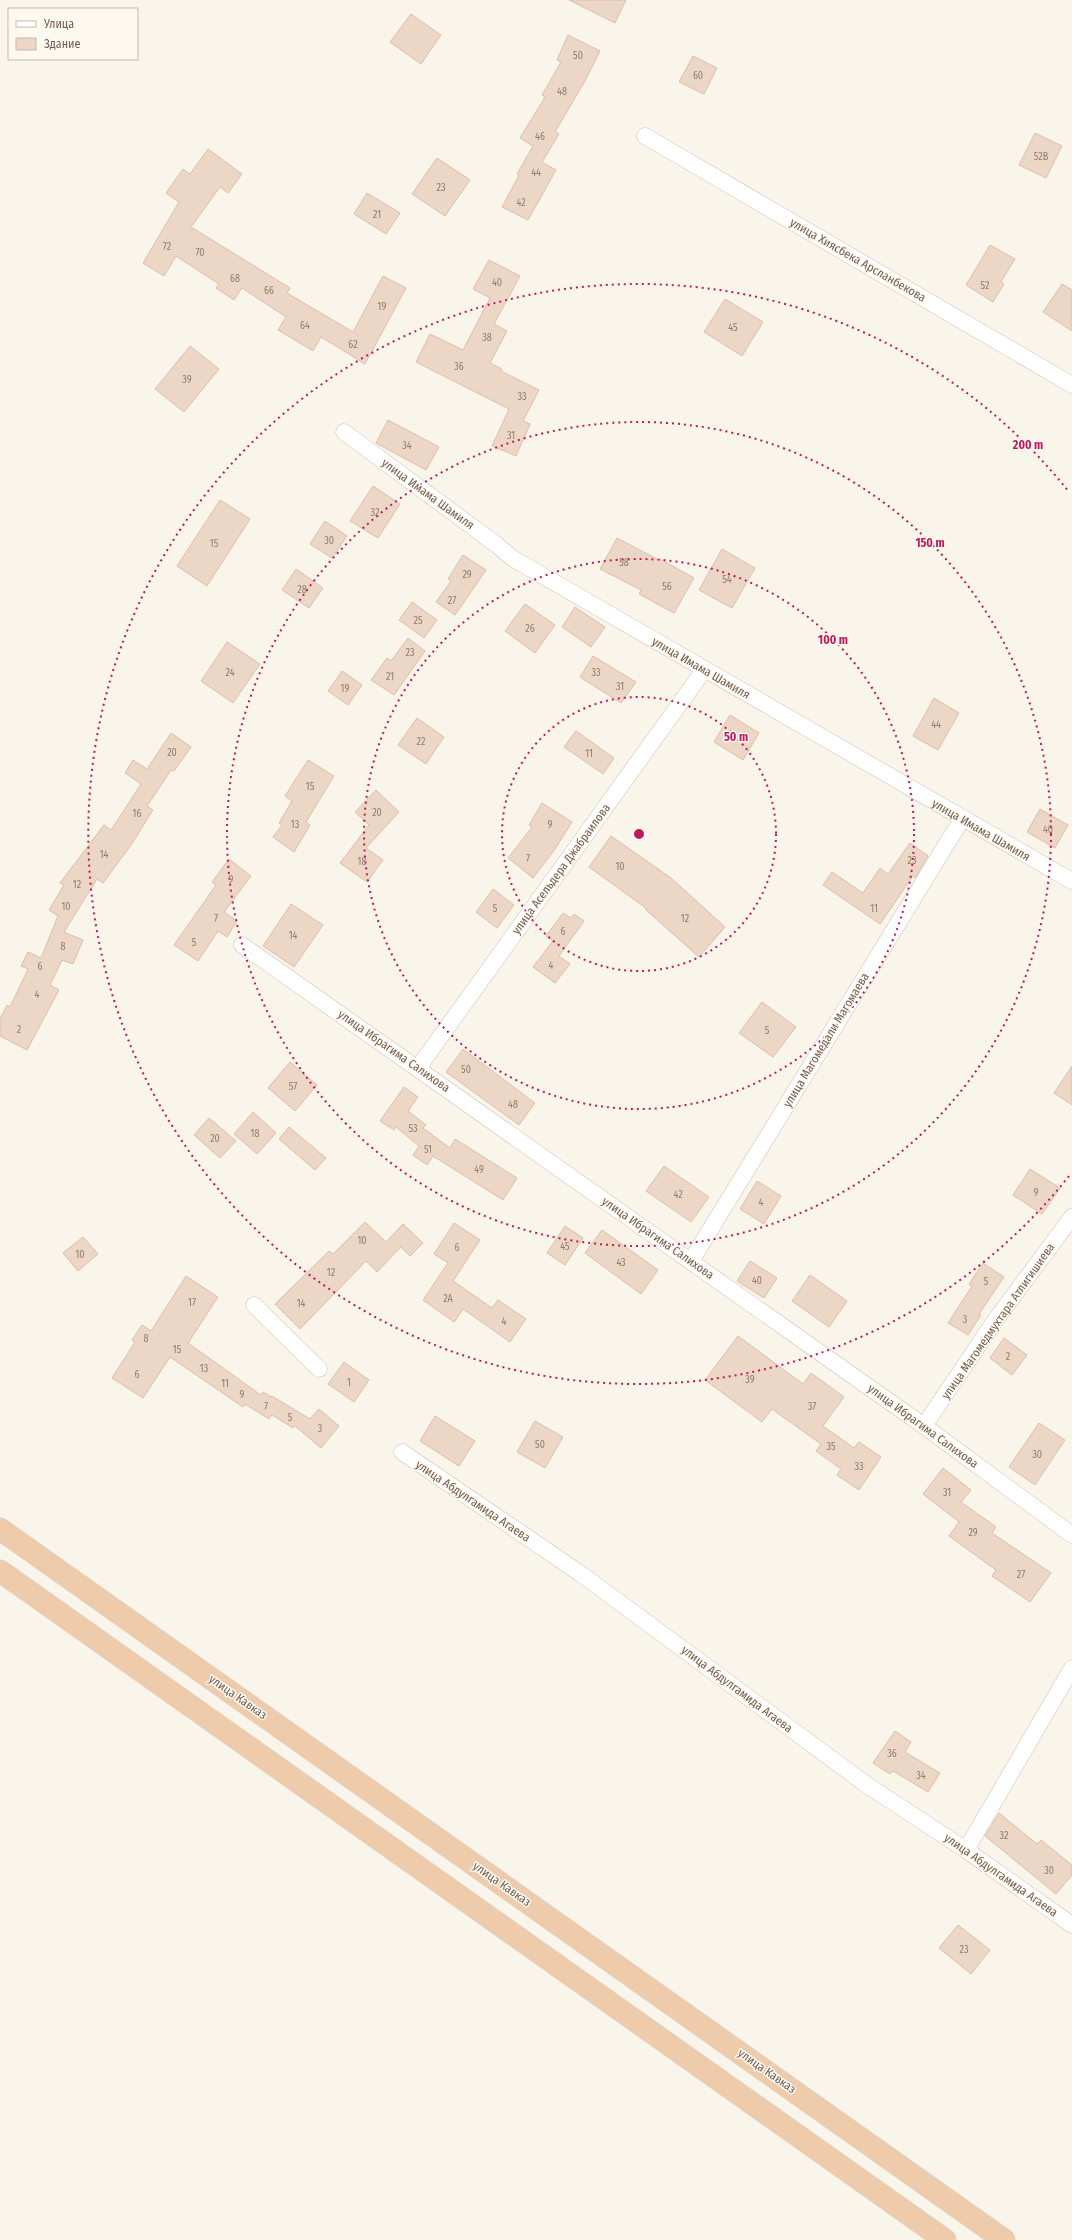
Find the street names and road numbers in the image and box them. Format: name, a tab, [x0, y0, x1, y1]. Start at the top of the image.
street label: улица Хиясбека Арсланбекова	[788, 215, 929, 305]
street label: улица Имама Шамиля	[379, 456, 477, 532]
street label: улица Имама Шамиля	[649, 634, 753, 702]
street label: улица Имама Шамиля	[929, 796, 1033, 864]
street label: улица Асельдера Джабраилова	[509, 801, 613, 937]
street label: улица Магомедали Магомаева	[780, 970, 872, 1110]
street label: улица Ибрагима Салихова	[335, 1007, 453, 1095]
street label: улица Ибрагима Салихова	[599, 1194, 717, 1282]
street label: улица Магомедмухтара Атлигишиева	[939, 1240, 1058, 1402]
street label: улица Ибрагима Салихова	[865, 1381, 981, 1471]
street label: улица Абдулгамида Агаева	[413, 1457, 533, 1545]
street label: улица Абдулгамида Агаева	[679, 1643, 795, 1735]
street label: улица Кавказ	[206, 1672, 270, 1722]
street label: улица Абдулгамида Агаева	[942, 1830, 1061, 1920]
street label: улица Кавказ	[470, 1859, 534, 1909]
street label: улица Кавказ	[735, 2046, 799, 2096]

